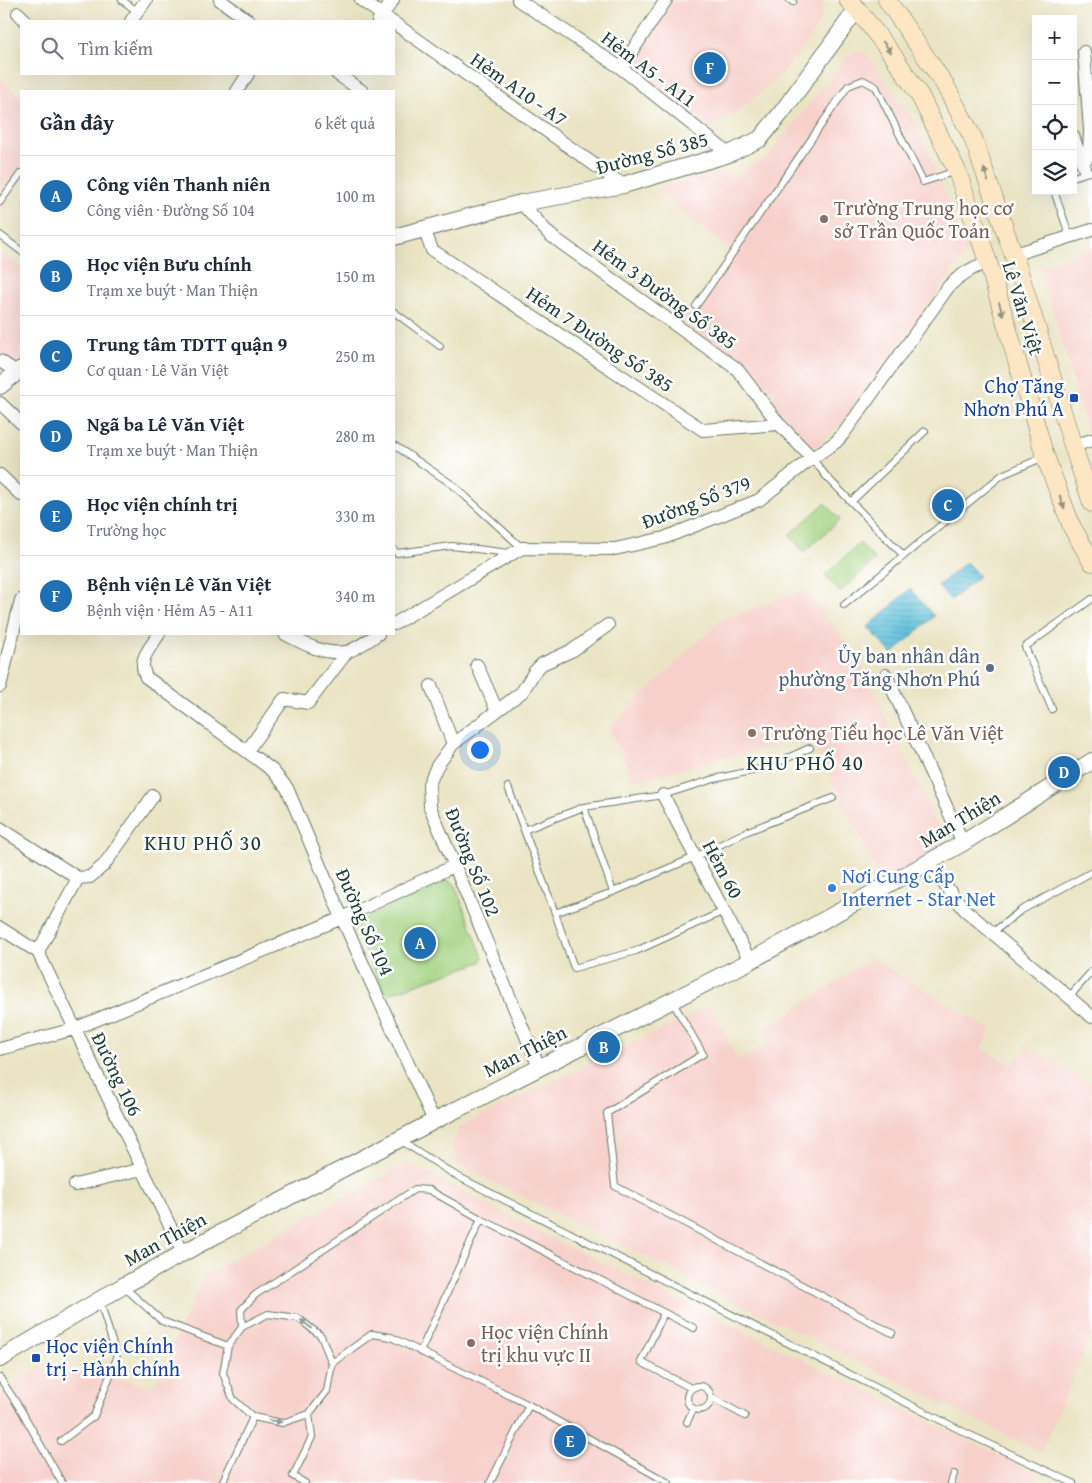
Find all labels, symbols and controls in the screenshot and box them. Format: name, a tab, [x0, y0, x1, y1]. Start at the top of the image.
map controls	[1032, 15, 1077, 195]
button: +	[1032, 15, 1077, 60]
search box	[20, 20, 395, 75]
street label: Hẻm A5 - A11	[596, 23, 703, 114]
icon: search	[38, 34, 66, 62]
text: Tìm kiếm	[78, 34, 153, 62]
one-way arrow	[882, 40, 892, 54]
street label: Hẻm A10 - A7	[465, 45, 574, 133]
pin: F	[694, 49, 726, 87]
button: −	[1032, 60, 1077, 105]
button: locate	[1032, 105, 1077, 150]
text: Gần đây	[40, 107, 114, 138]
text: 6 kết quả	[314, 111, 375, 135]
street label: Đường Số 385	[593, 124, 711, 181]
button: layers	[1032, 150, 1077, 195]
one-way arrow	[981, 168, 989, 183]
text: Công viên Thanh niên	[87, 170, 270, 198]
text: A	[51, 184, 61, 208]
text: 100 m	[335, 184, 375, 208]
place label: Trường Trung học cơ sở Trần Quốc Toản	[834, 193, 1014, 245]
text: Công viên · Đường Số 104	[87, 198, 255, 222]
marker: Trường Trung học cơ sở Trần Quốc Toản	[818, 213, 830, 225]
street label: Hẻm 3 Đường Số 385	[587, 231, 743, 356]
text: Học viện Bưu chính	[87, 250, 252, 278]
street label: Lê Văn Việt	[995, 257, 1052, 358]
text: B	[51, 264, 61, 288]
text: 150 m	[335, 264, 375, 288]
text: Trạm xe buýt · Man Thiện	[87, 278, 258, 302]
street label: Hẻm 7 Đường Số 385	[521, 278, 680, 399]
one-way arrow	[997, 302, 1005, 317]
text: Trung tâm TDTT quận 9	[87, 330, 287, 358]
text: C	[51, 344, 61, 368]
text: 250 m	[335, 344, 375, 368]
text: Cơ quan · Lê Văn Việt	[87, 358, 229, 382]
place label: Chợ Tăng Nhơn Phú A	[964, 371, 1064, 423]
marker: Chợ Tăng Nhơn Phú A	[1068, 392, 1080, 404]
text: Ngã ba Lê Văn Việt	[87, 410, 244, 438]
text: D	[51, 424, 61, 448]
text: 280 m	[335, 424, 375, 448]
text: Trạm xe buýt · Man Thiện	[87, 438, 258, 462]
street label: Đường Số 379	[637, 467, 755, 536]
pin: C	[932, 486, 964, 524]
text: Học viện chính trị	[87, 490, 238, 518]
one-way arrow	[1058, 495, 1066, 510]
text: E	[52, 504, 60, 528]
text: 330 m	[335, 504, 375, 528]
text: Trường học	[87, 518, 166, 542]
text: Bệnh viện Lê Văn Việt	[87, 570, 272, 598]
text: F	[52, 584, 60, 608]
text: 340 m	[335, 584, 375, 608]
text: Bệnh viện · Hẻm A5 - A11	[87, 598, 254, 622]
place label: Ủy ban nhân dân phường Tăng Nhơn Phú	[779, 641, 980, 693]
marker: Ủy ban nhân dân phường Tăng Nhơn Phú	[984, 662, 996, 674]
place label: Trường Tiểu học Lê Văn Việt	[762, 718, 1004, 747]
marker: Trường Tiểu học Lê Văn Việt	[746, 727, 758, 739]
your location	[467, 737, 493, 763]
district label: KHU PHỐ 40	[746, 747, 864, 778]
pin: D	[1048, 753, 1080, 791]
street label: Man Thiện	[914, 783, 1006, 854]
street label: Đường Số 102	[439, 803, 508, 920]
district label: KHU PHỐ 30	[144, 827, 262, 858]
street label: Hẻm 60	[696, 834, 751, 903]
place label: Nơi Cung Cấp Internet - Star Net	[842, 861, 996, 913]
street label: Đường Số 104	[329, 863, 402, 980]
marker: Nơi Cung Cấp Internet - Star Net	[826, 882, 838, 894]
pin: A	[404, 924, 436, 962]
street label: Man Thiện	[478, 1017, 572, 1084]
street label: Đường 106	[85, 1027, 150, 1121]
pin: B	[588, 1028, 620, 1066]
street label: Man Thiện	[118, 1204, 211, 1273]
place label: Học viện Chính trị khu vực II	[481, 1317, 609, 1369]
one-way arrow	[300, 1318, 313, 1329]
place label: Học viện Chính trị - Hành chính	[46, 1331, 180, 1383]
marker: Học viện Chính trị khu vực II	[465, 1337, 477, 1349]
marker: Học viện Chính trị - Hành chính	[30, 1352, 42, 1364]
one-way arrow	[267, 1417, 283, 1425]
pin: E	[554, 1422, 586, 1460]

